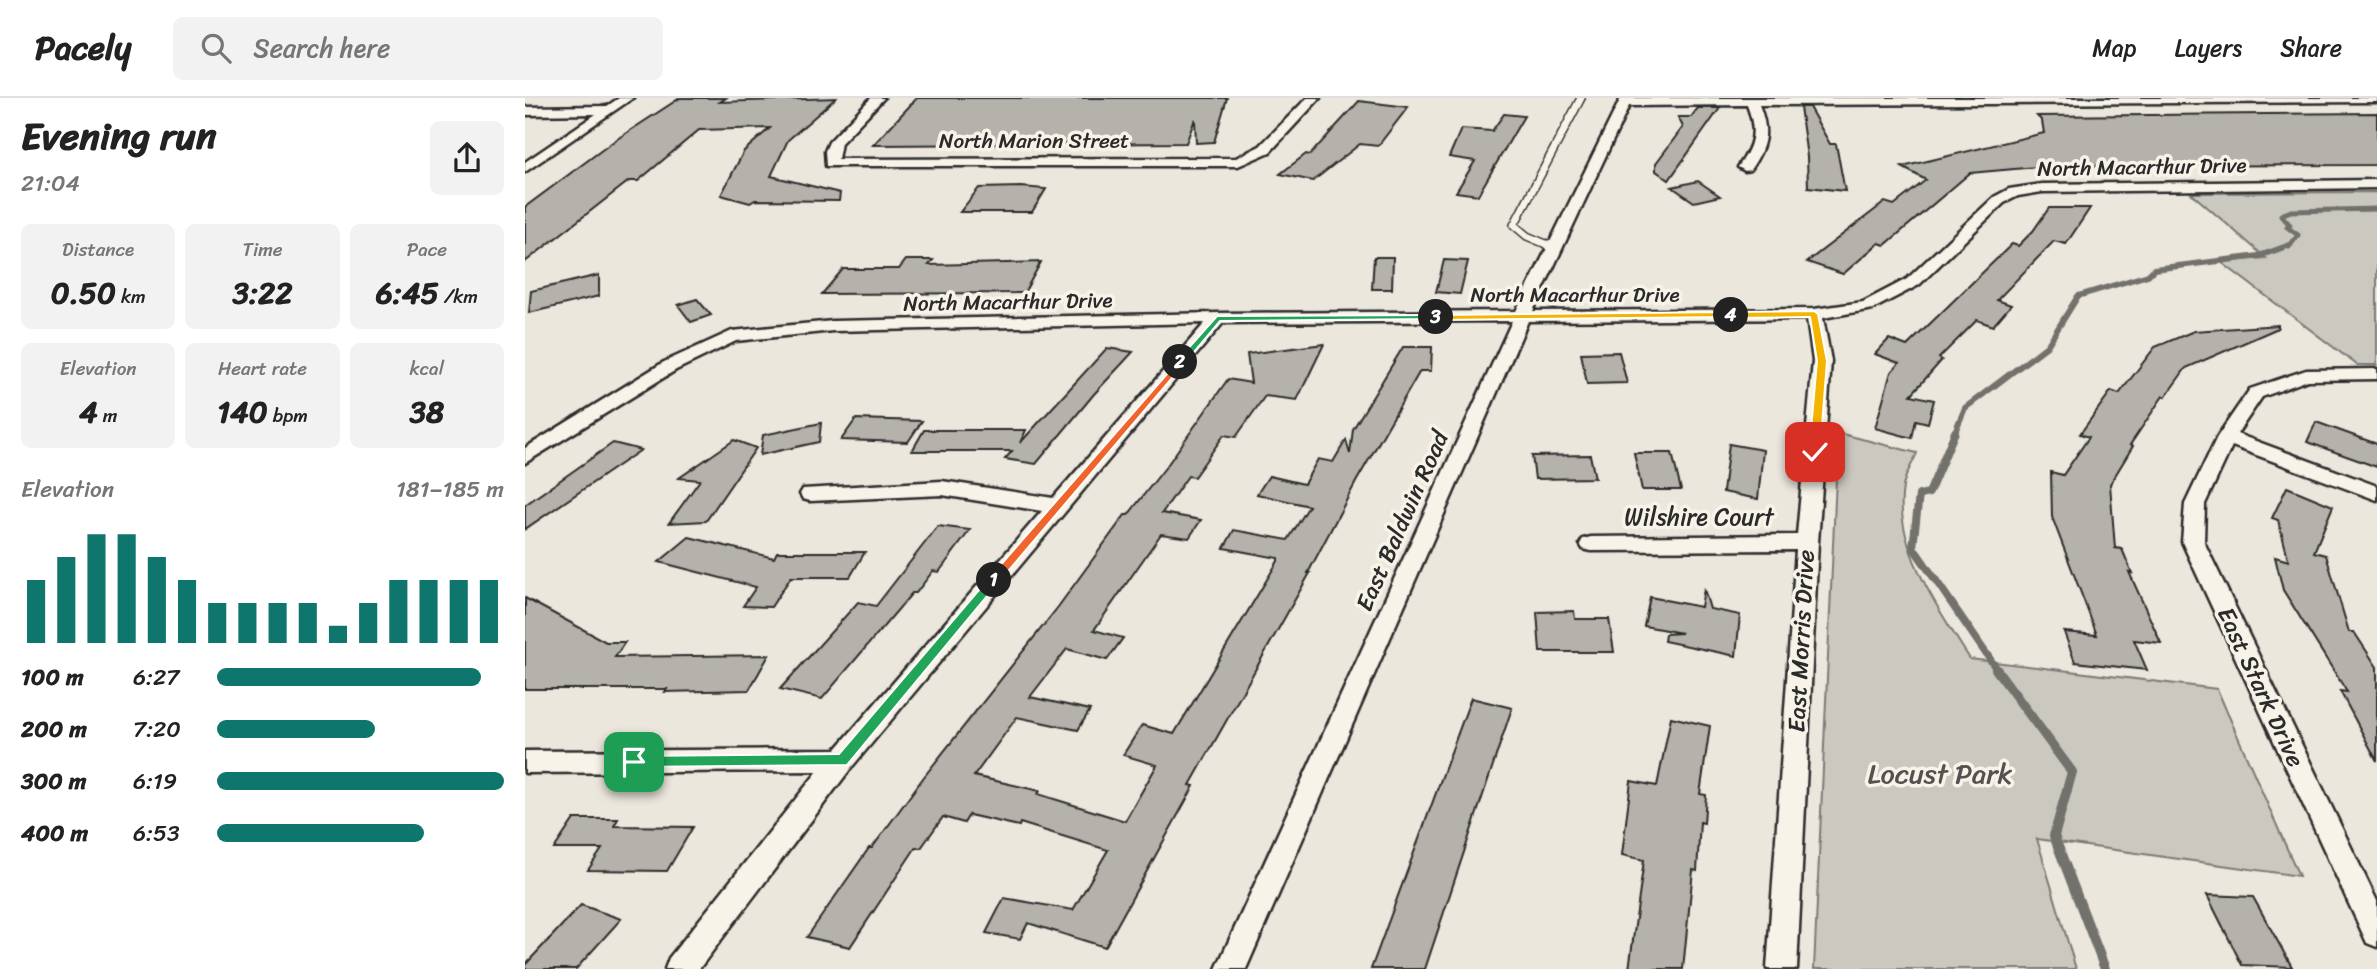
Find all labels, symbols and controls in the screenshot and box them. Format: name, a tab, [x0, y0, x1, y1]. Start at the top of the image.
search box	[173, 17, 663, 80]
text: Pacely	[35, 19, 131, 77]
text: Search here	[253, 25, 390, 71]
text: Map	[2092, 27, 2137, 69]
text: Layers	[2175, 27, 2242, 69]
text: Share	[2280, 27, 2342, 69]
icon: search	[197, 29, 235, 67]
text: Evening run	[21, 103, 217, 170]
button: share	[430, 121, 504, 195]
street label: North Marion Street	[939, 122, 1129, 160]
street label: North Macarthur Drive	[2037, 146, 2247, 188]
text: 21:04	[21, 163, 80, 204]
text: Distance	[62, 233, 134, 266]
text: Time	[242, 233, 283, 266]
text: Pace	[407, 233, 447, 266]
text: 0.50	[51, 266, 116, 320]
text: 3:22	[232, 266, 293, 320]
text: 6:45	[376, 266, 439, 320]
street label: North Macarthur Drive	[1470, 276, 1680, 314]
text: km	[116, 280, 146, 313]
text: /km	[439, 280, 478, 313]
street label: North Macarthur Drive	[903, 281, 1113, 323]
pin: 4	[1713, 298, 1749, 332]
text: 4	[1725, 298, 1736, 331]
pin: 3	[1419, 300, 1453, 334]
text: 3	[1430, 300, 1441, 333]
pin: 2	[1163, 344, 1197, 380]
text: 2	[1174, 345, 1185, 378]
text: Elevation	[60, 352, 137, 385]
text: Heart rate	[218, 352, 307, 385]
text: kcal	[410, 352, 444, 385]
text: 4	[79, 385, 98, 439]
text: 140	[217, 385, 268, 439]
text: 38	[410, 385, 444, 439]
text: m	[98, 399, 117, 432]
text: bpm	[268, 399, 308, 432]
street label: East Baldwin Road	[1343, 422, 1462, 618]
pin	[1785, 422, 1845, 482]
icon: check	[1796, 433, 1834, 471]
text: Elevation	[21, 469, 114, 510]
text: 181–185 m	[396, 469, 504, 510]
street label: Wilshire Court	[1624, 496, 1775, 538]
street label: East Morris Drive	[1775, 549, 1827, 733]
pin: 1	[977, 562, 1011, 598]
text: 1	[989, 563, 998, 596]
street label: East Stark Drive	[2205, 600, 2317, 774]
text: 100 m	[21, 657, 84, 698]
text: 6:27	[133, 657, 179, 698]
text: 200 m	[21, 709, 87, 750]
text: 7:20	[133, 709, 181, 750]
pin	[604, 732, 664, 792]
icon: arrive	[615, 743, 653, 781]
park label: Locust Park	[1868, 749, 2013, 798]
text: 300 m	[21, 761, 86, 802]
text: 6:19	[133, 761, 177, 802]
text: 400 m	[21, 813, 88, 854]
text: 6:53	[133, 813, 180, 854]

